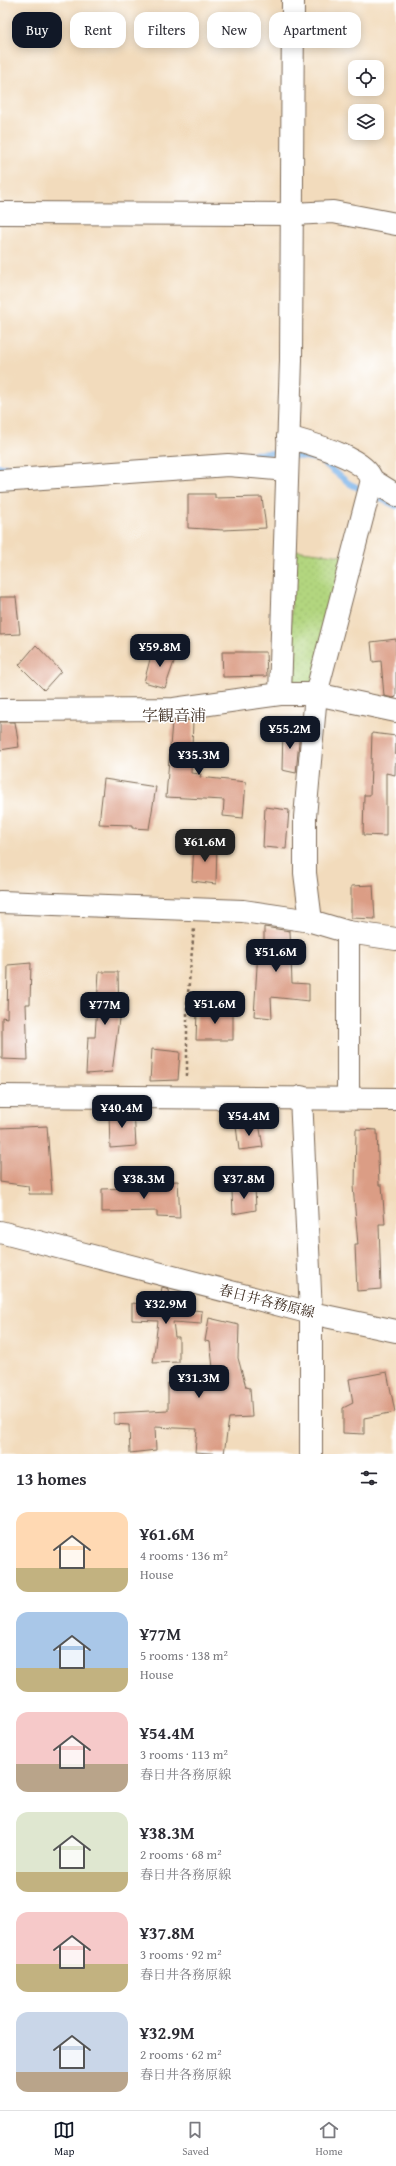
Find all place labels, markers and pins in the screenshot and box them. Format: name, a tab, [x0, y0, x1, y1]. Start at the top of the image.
pin: ¥59.8M	[127, 634, 193, 668]
pin: ¥55.2M	[257, 716, 323, 750]
pin: ¥35.3M	[166, 742, 232, 776]
pin: ¥61.6M	[172, 829, 238, 863]
pin: ¥51.6M	[243, 939, 309, 973]
pin: ¥51.6M	[182, 991, 248, 1025]
pin: ¥77M	[81, 992, 129, 1026]
pin: ¥40.4M	[89, 1095, 155, 1129]
pin: ¥54.4M	[216, 1103, 282, 1137]
pin: ¥38.3M	[111, 1166, 177, 1200]
pin: ¥37.8M	[211, 1166, 277, 1200]
pin: ¥32.9M	[133, 1291, 199, 1325]
pin: ¥31.3M	[166, 1365, 232, 1399]

